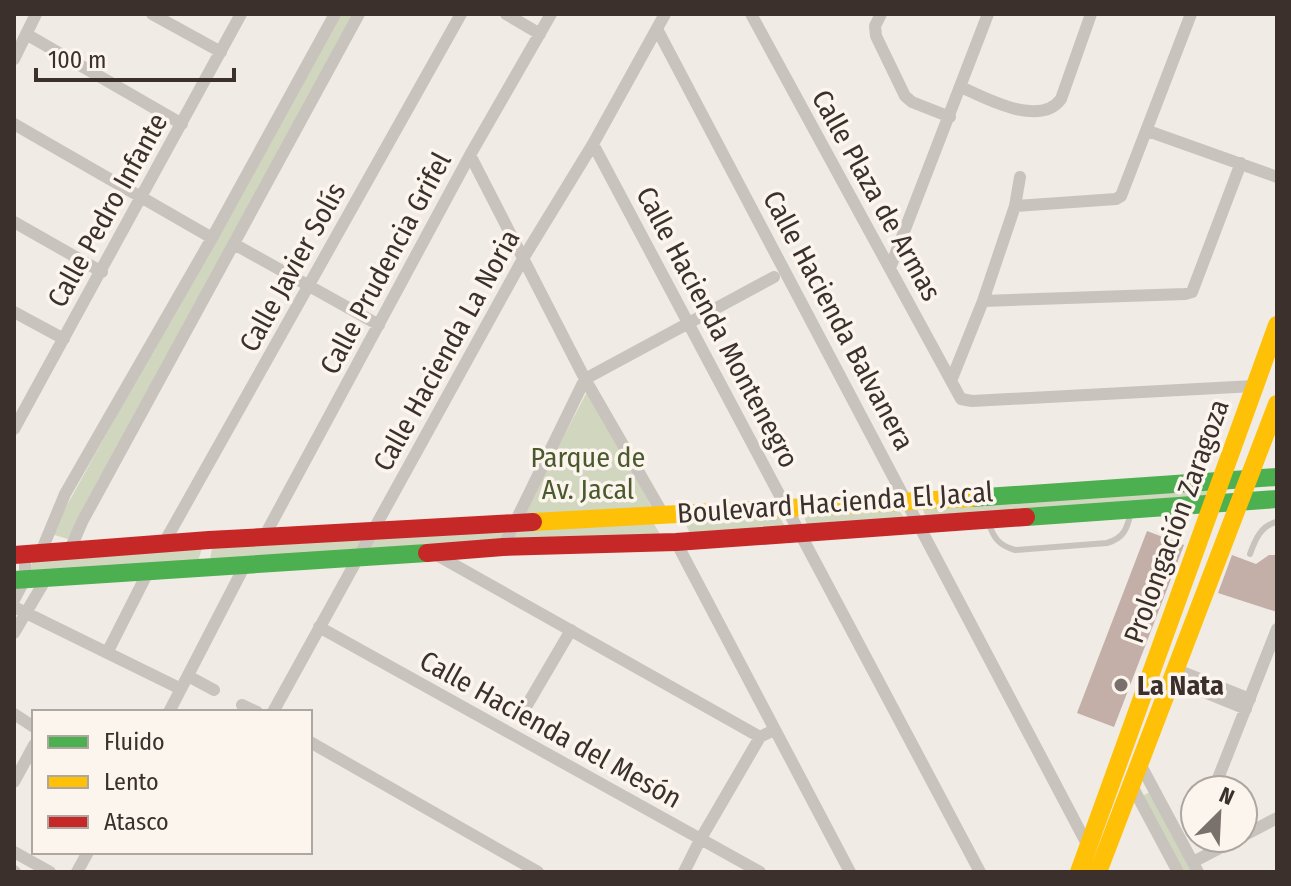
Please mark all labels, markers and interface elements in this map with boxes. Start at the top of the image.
scale bar [36,32,234,82]
text: 100 m [48,46,106,74]
street label: Calle Plaza de Armas [805,84,948,306]
street label: Calle Pedro Infante [41,108,174,313]
street label: Calle Prudencia Grifel [313,147,458,380]
street label: Calle Javier Solís [232,177,352,358]
street label: Calle Hacienda Montenegro [629,181,806,473]
street label: Calle Hacienda Balvanera [756,185,921,456]
street label: Calle Hacienda La Noria [366,224,527,477]
street label: Prolongación Zaragoza [1117,395,1236,647]
park label: Parque de Av. Jacal [531,441,645,506]
street label: Boulevard Hacienda El Jacal [676,475,994,530]
street label: Calle Hacienda del Mesón [414,644,687,815]
place label: La Nata [1137,669,1224,702]
marker: La Nata [1112,676,1130,694]
legend [32,710,312,854]
text: Fluido [104,728,165,756]
text: Lento [104,768,159,796]
north arrow [1179,774,1259,854]
text: N [1215,781,1238,811]
text: Atasco [104,808,169,836]

